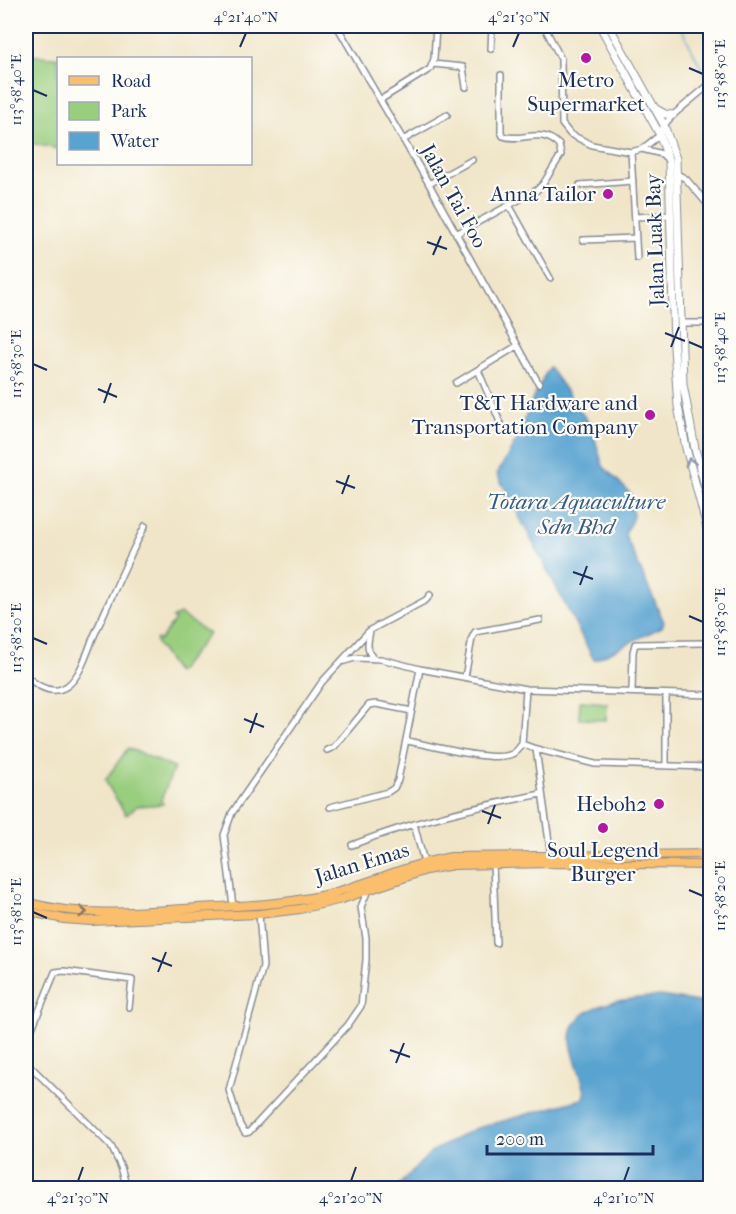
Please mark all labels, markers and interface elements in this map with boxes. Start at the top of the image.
text: 4°21'40"N [214,8,279,26]
text: 4°21'30"N [488,8,551,26]
text: 113°58'50"E [711,39,729,109]
marker: Metro Supermarket [579,51,593,65]
text: 113°58'40"E [7,54,25,126]
legend [57,57,252,165]
place label: Metro Supermarket [527,68,645,116]
text: Road [111,71,151,92]
text: Park [111,101,148,122]
text: Water [110,131,159,152]
street label: Jalan Tai Foo [415,138,492,252]
street label: Jalan Luak Bay [641,172,669,309]
place label: Anna Tailor [489,182,596,206]
marker: Anna Tailor [601,187,615,201]
text: 113°58'40"E [711,312,729,384]
text: 113°58'30"E [7,330,25,398]
place label: T&T Hardware and Transportation Company [412,391,639,439]
marker: T&T Hardware and Transportation Company [643,408,657,422]
one-way arrow [684,457,697,467]
water label: Totara Aquaculture Sdn Bhd [487,489,667,540]
text: 113°58'30"E [711,588,729,656]
text: 113°58'20"E [7,603,25,673]
place label: Heboh2 [576,792,647,816]
marker: Heboh2 [652,797,666,811]
marker: Soul Legend Burger [596,821,610,835]
street label: Jalan Emas [310,837,412,889]
place label: Soul Legend Burger [547,838,659,886]
text: 113°58'20"E [711,861,729,931]
text: 113°58'10"E [7,878,25,946]
one-way arrow [79,905,88,918]
scale bar [487,1118,654,1156]
text: 200 m [496,1129,544,1150]
text: 4°21'30"N [47,1189,110,1207]
text: 4°21'20"N [319,1189,384,1207]
text: 4°21'10"N [593,1189,655,1207]

